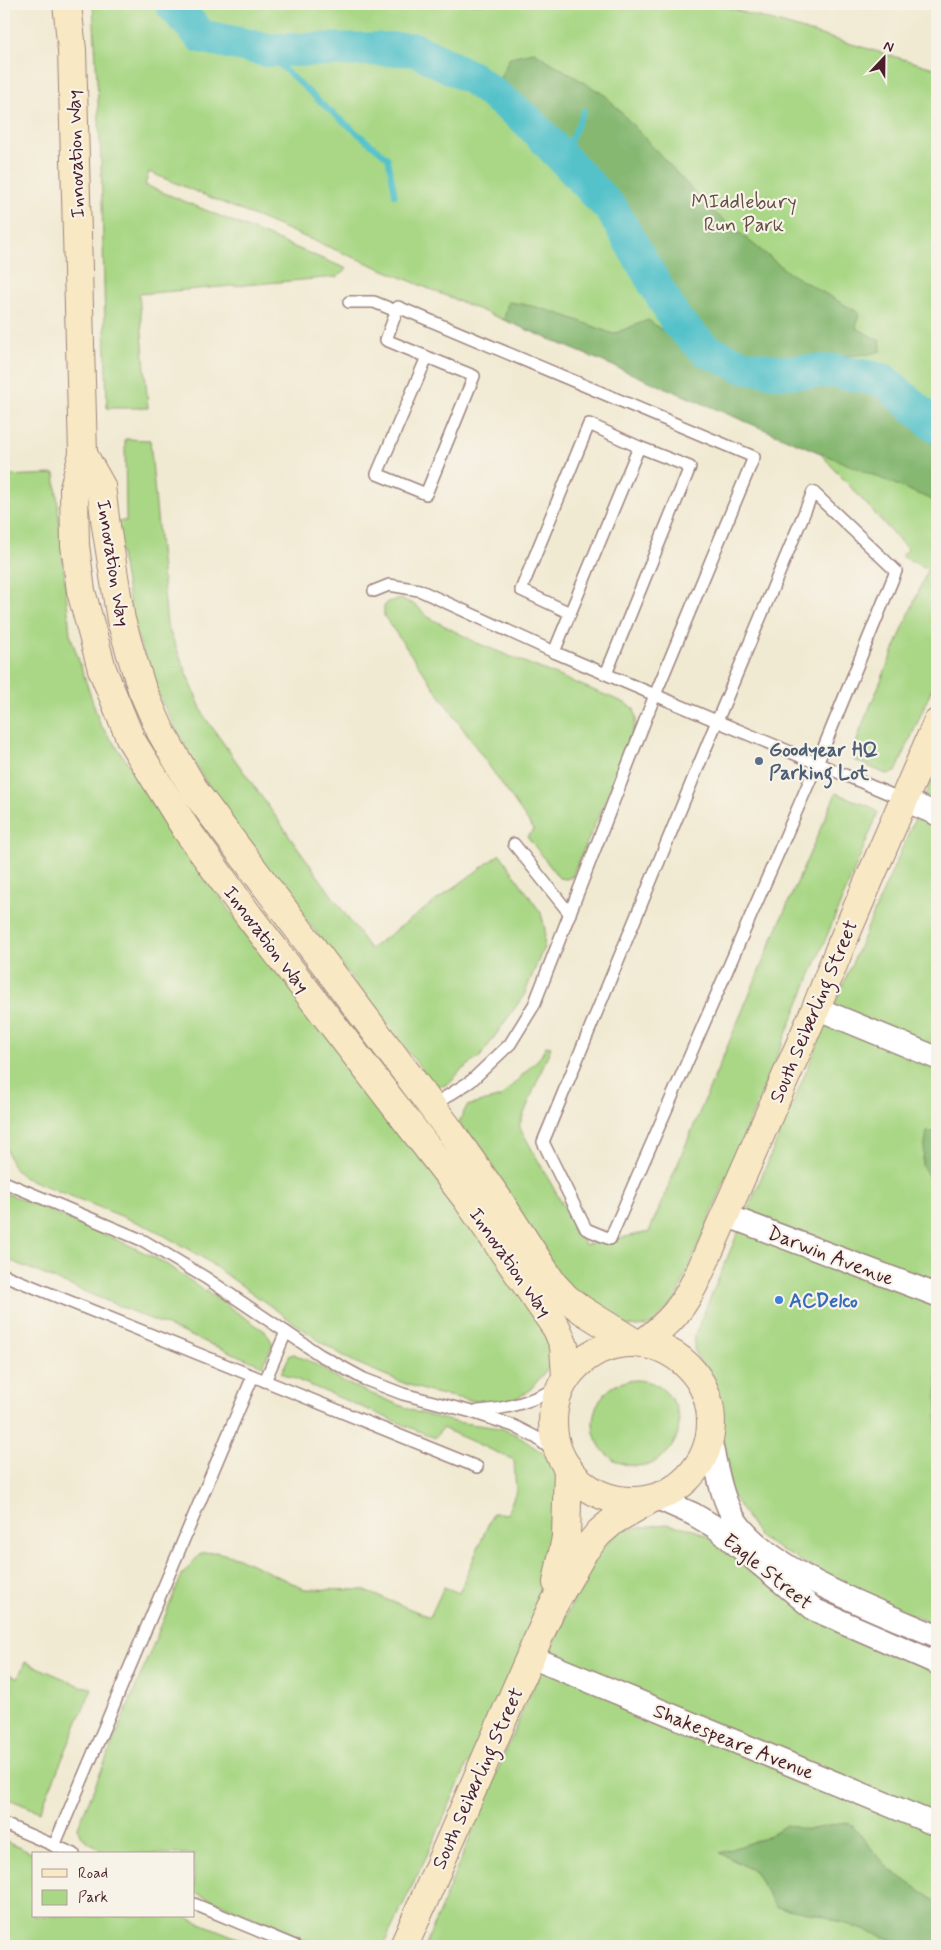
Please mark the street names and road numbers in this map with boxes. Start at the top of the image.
street label: Innovation Way [61,89,92,219]
street label: Innovation Way [89,498,136,629]
street label: Innovation Way [216,881,315,999]
street label: South Seiberling Street [764,916,867,1108]
street label: Innovation Way [462,1203,558,1323]
street label: Darwin Avenue [763,1220,898,1293]
street label: Eagle Street [717,1528,818,1617]
street label: South Seiberling Street [426,1683,532,1875]
street label: Shakespeare Avenue [649,1698,818,1787]

